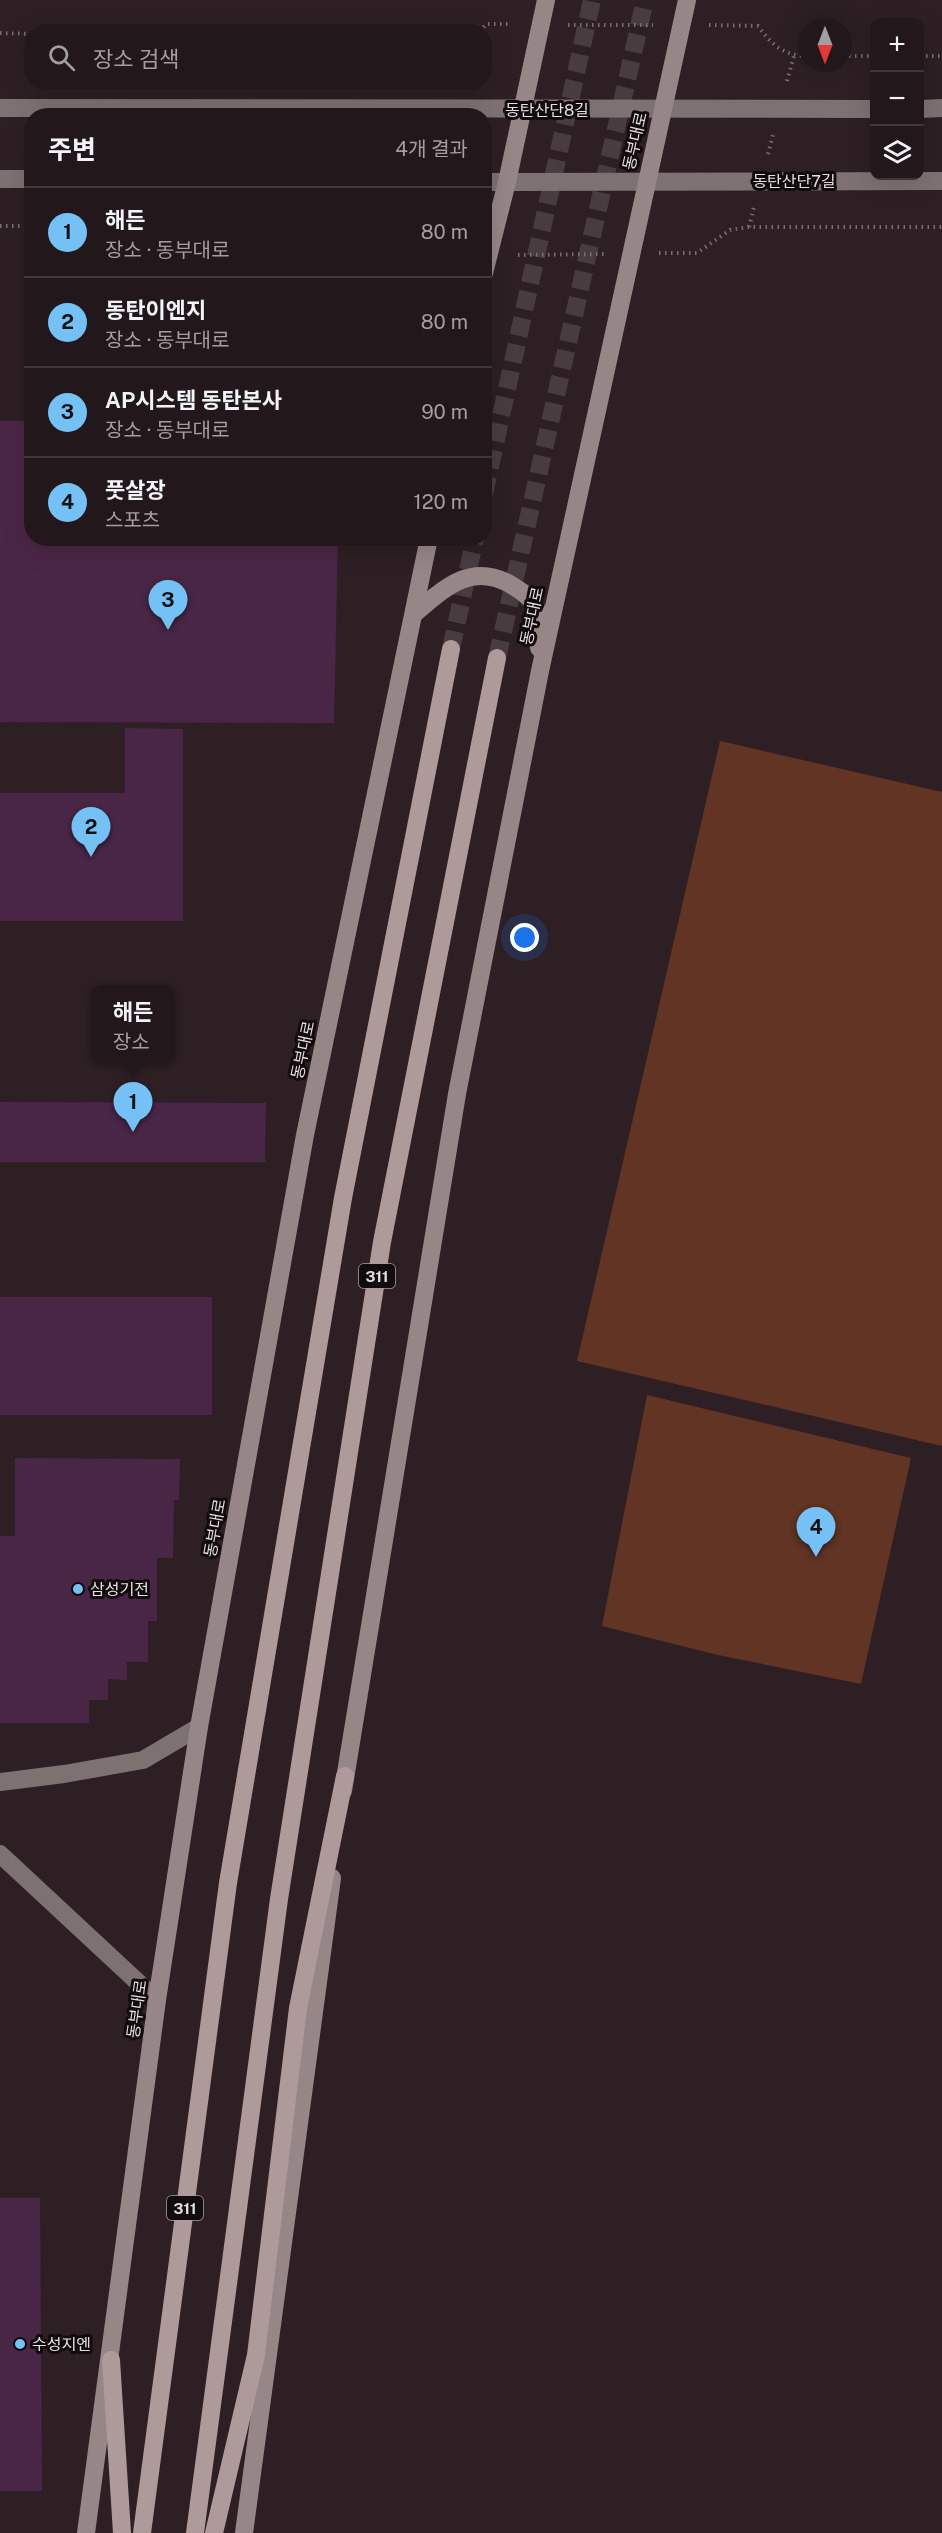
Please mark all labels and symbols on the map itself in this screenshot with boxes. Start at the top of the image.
north arrow [798,18,852,72]
street label: 동탄산단8길 [505,101,589,120]
street label: 동부대로 [619,110,651,172]
street label: 동탄산단7길 [752,172,836,191]
pin: 3 [148,580,188,630]
street label: 동부대로 [517,585,547,647]
pin: 2 [72,808,110,857]
your location [510,923,539,952]
street label: 동부대로 [288,1019,318,1081]
pin: 1 [114,1082,152,1132]
road number: 311 [359,1264,395,1288]
street label: 동부대로 [201,1497,230,1559]
pin: 4 [796,1508,836,1557]
place label: 삼성기전 [90,1580,149,1599]
marker: 삼성기전 [71,1582,85,1596]
street label: 동부대로 [123,1978,151,2039]
road number: 311 [167,2196,203,2220]
place label: 수성지엔 [32,2335,91,2354]
marker: 수성지엔 [13,2337,27,2351]

